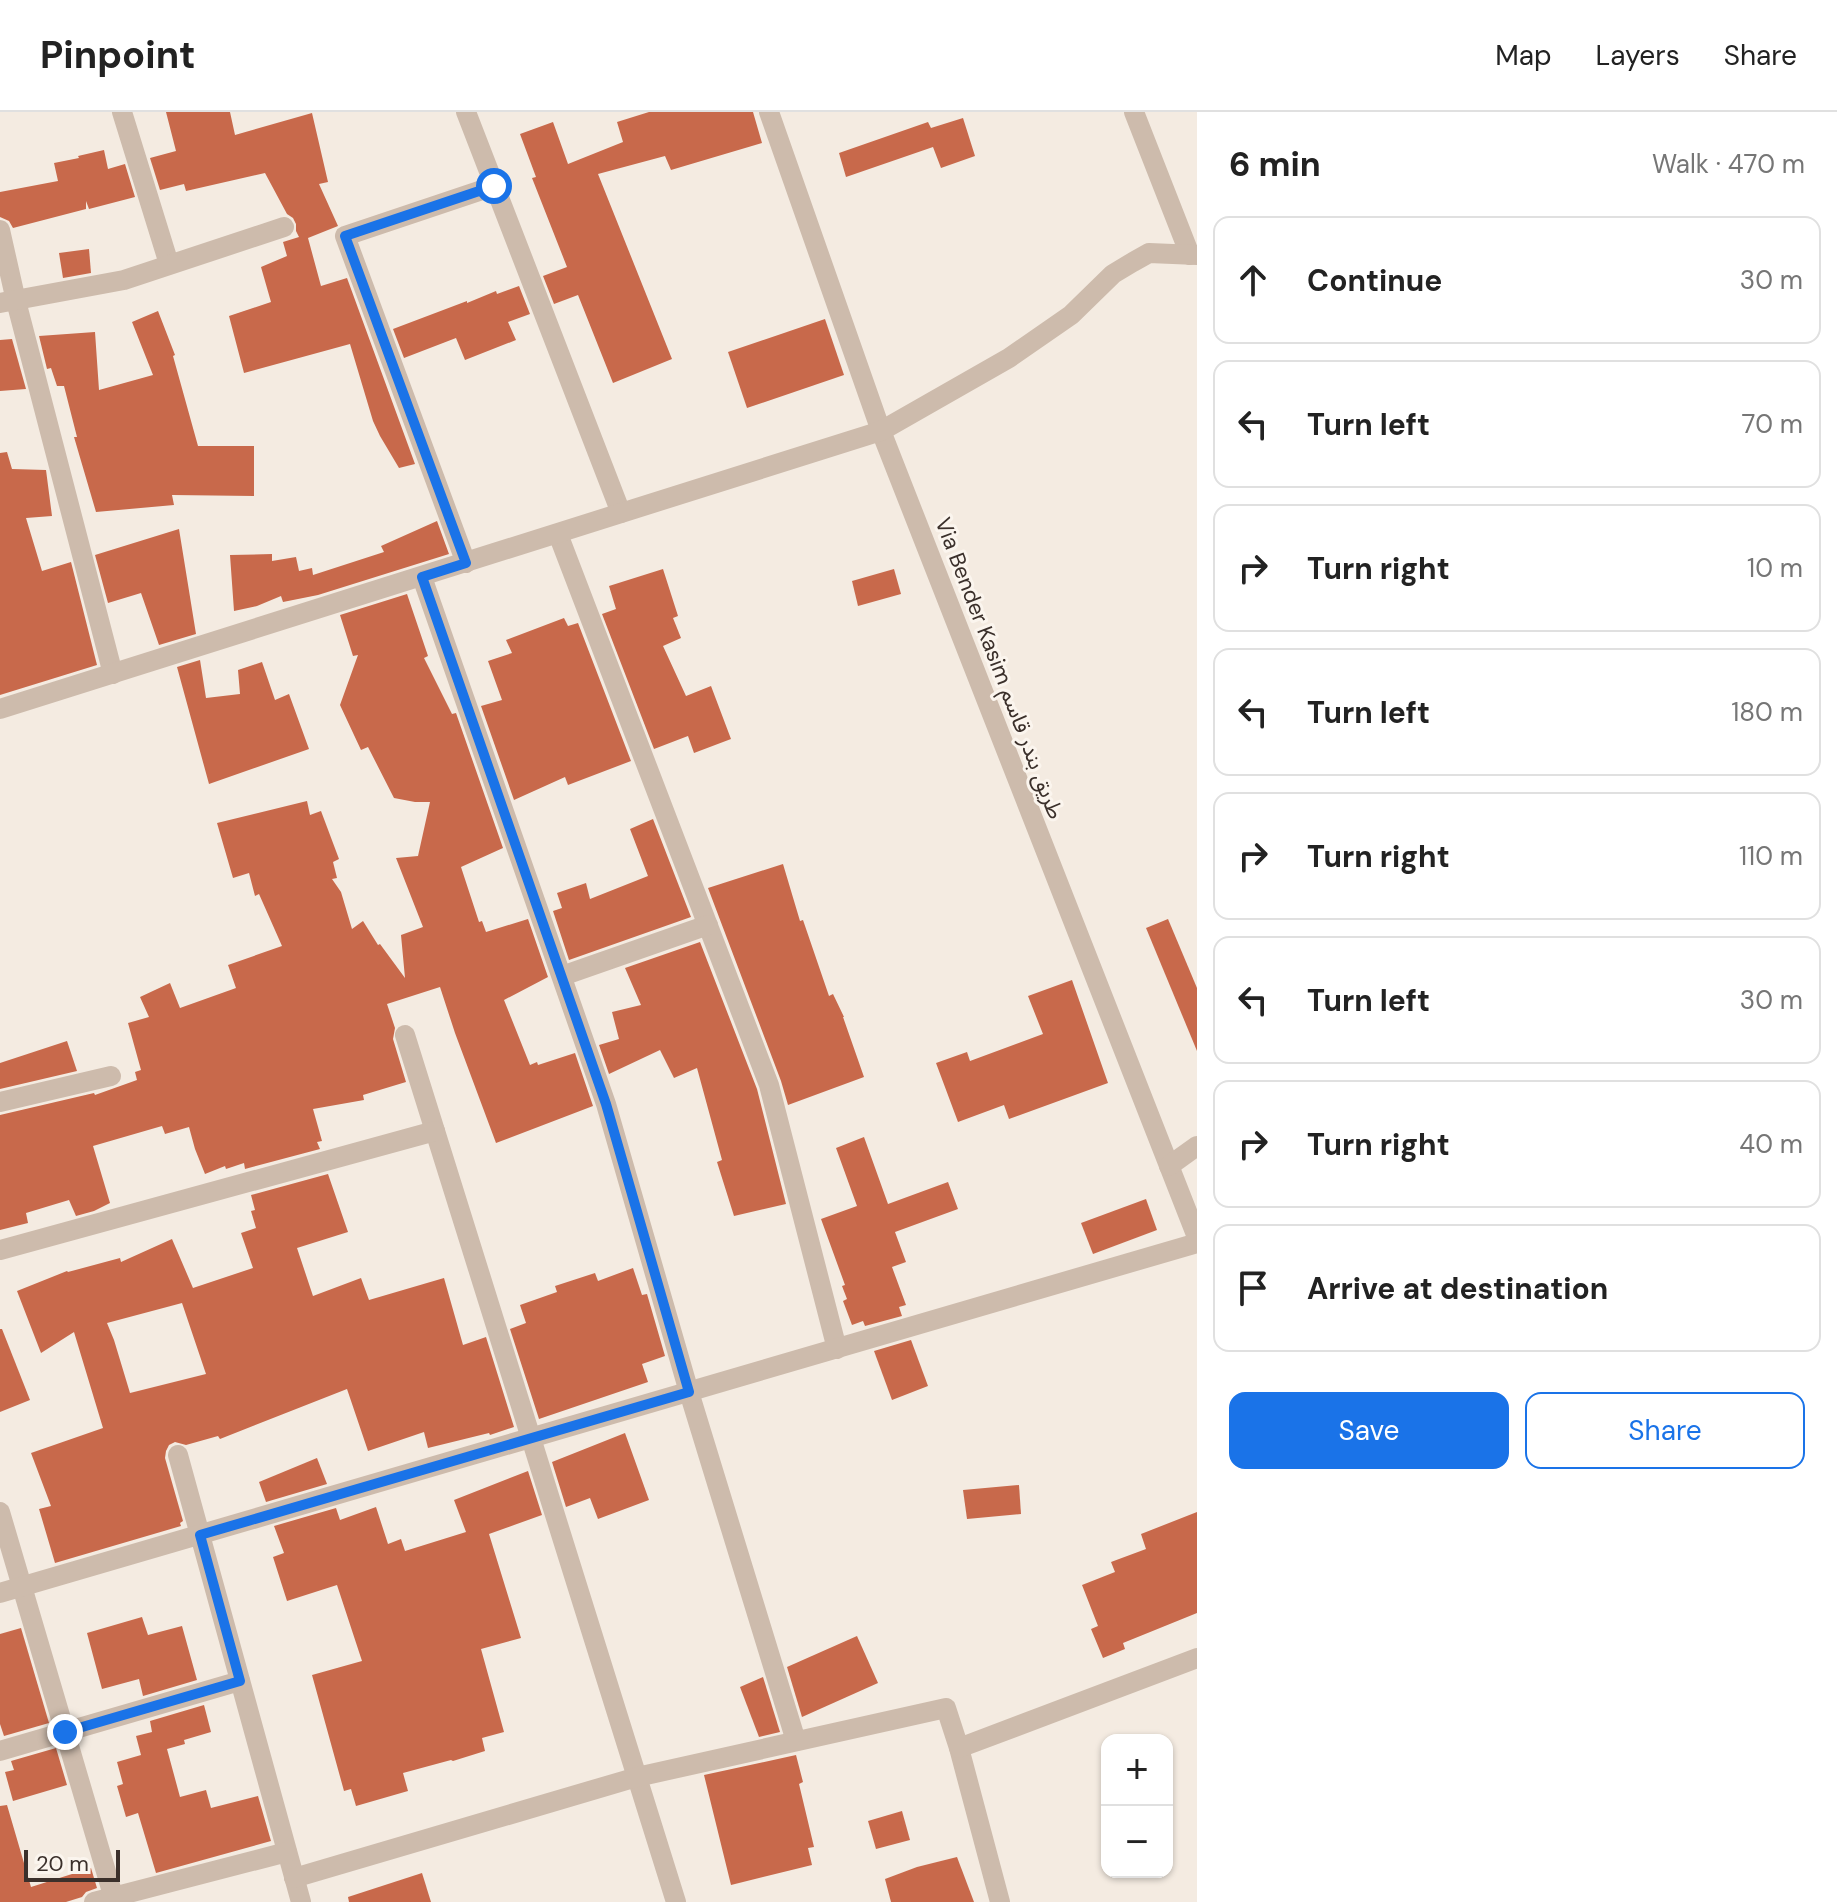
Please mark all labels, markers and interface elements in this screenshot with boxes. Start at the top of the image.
text: Pinpoint [40,30,196,80]
text: Map [1495,37,1552,74]
text: Layers [1596,37,1680,74]
text: Share [1724,37,1797,74]
text: 6 min [1229,142,1321,187]
text: Walk · 470 m [1652,147,1805,181]
route start [476,168,512,204]
icon: ahead [1231,258,1275,302]
text: Continue [1307,261,1442,300]
text: 30 m [1740,263,1803,297]
icon: left [1231,402,1275,446]
text: Turn left [1307,405,1430,444]
text: 70 m [1742,407,1803,441]
street label: Via Bender Kasim طريق بندر قاسم [927,513,1071,824]
icon: right [1231,546,1275,590]
text: Turn right [1307,549,1450,588]
text: 10 m [1747,551,1803,585]
icon: left [1231,690,1275,734]
text: Turn left [1307,693,1430,732]
text: 180 m [1731,695,1803,729]
icon: right [1231,834,1275,878]
text: Turn right [1307,837,1450,876]
text: 110 m [1739,839,1803,873]
icon: left [1231,978,1275,1022]
text: Turn left [1307,981,1430,1020]
text: 30 m [1740,983,1803,1017]
icon: right [1231,1122,1275,1166]
text: Turn right [1307,1125,1450,1164]
text: 40 m [1739,1127,1803,1161]
icon: arrive [1231,1266,1275,1310]
text: Arrive at destination [1307,1269,1608,1308]
button: Save [1229,1392,1509,1469]
button: Share [1525,1392,1805,1469]
route end [47,1714,83,1750]
map controls [1101,1734,1173,1878]
button: + [1101,1734,1173,1806]
button: − [1101,1806,1173,1878]
scale bar [24,1846,120,1882]
text: 20 m [36,1849,89,1878]

